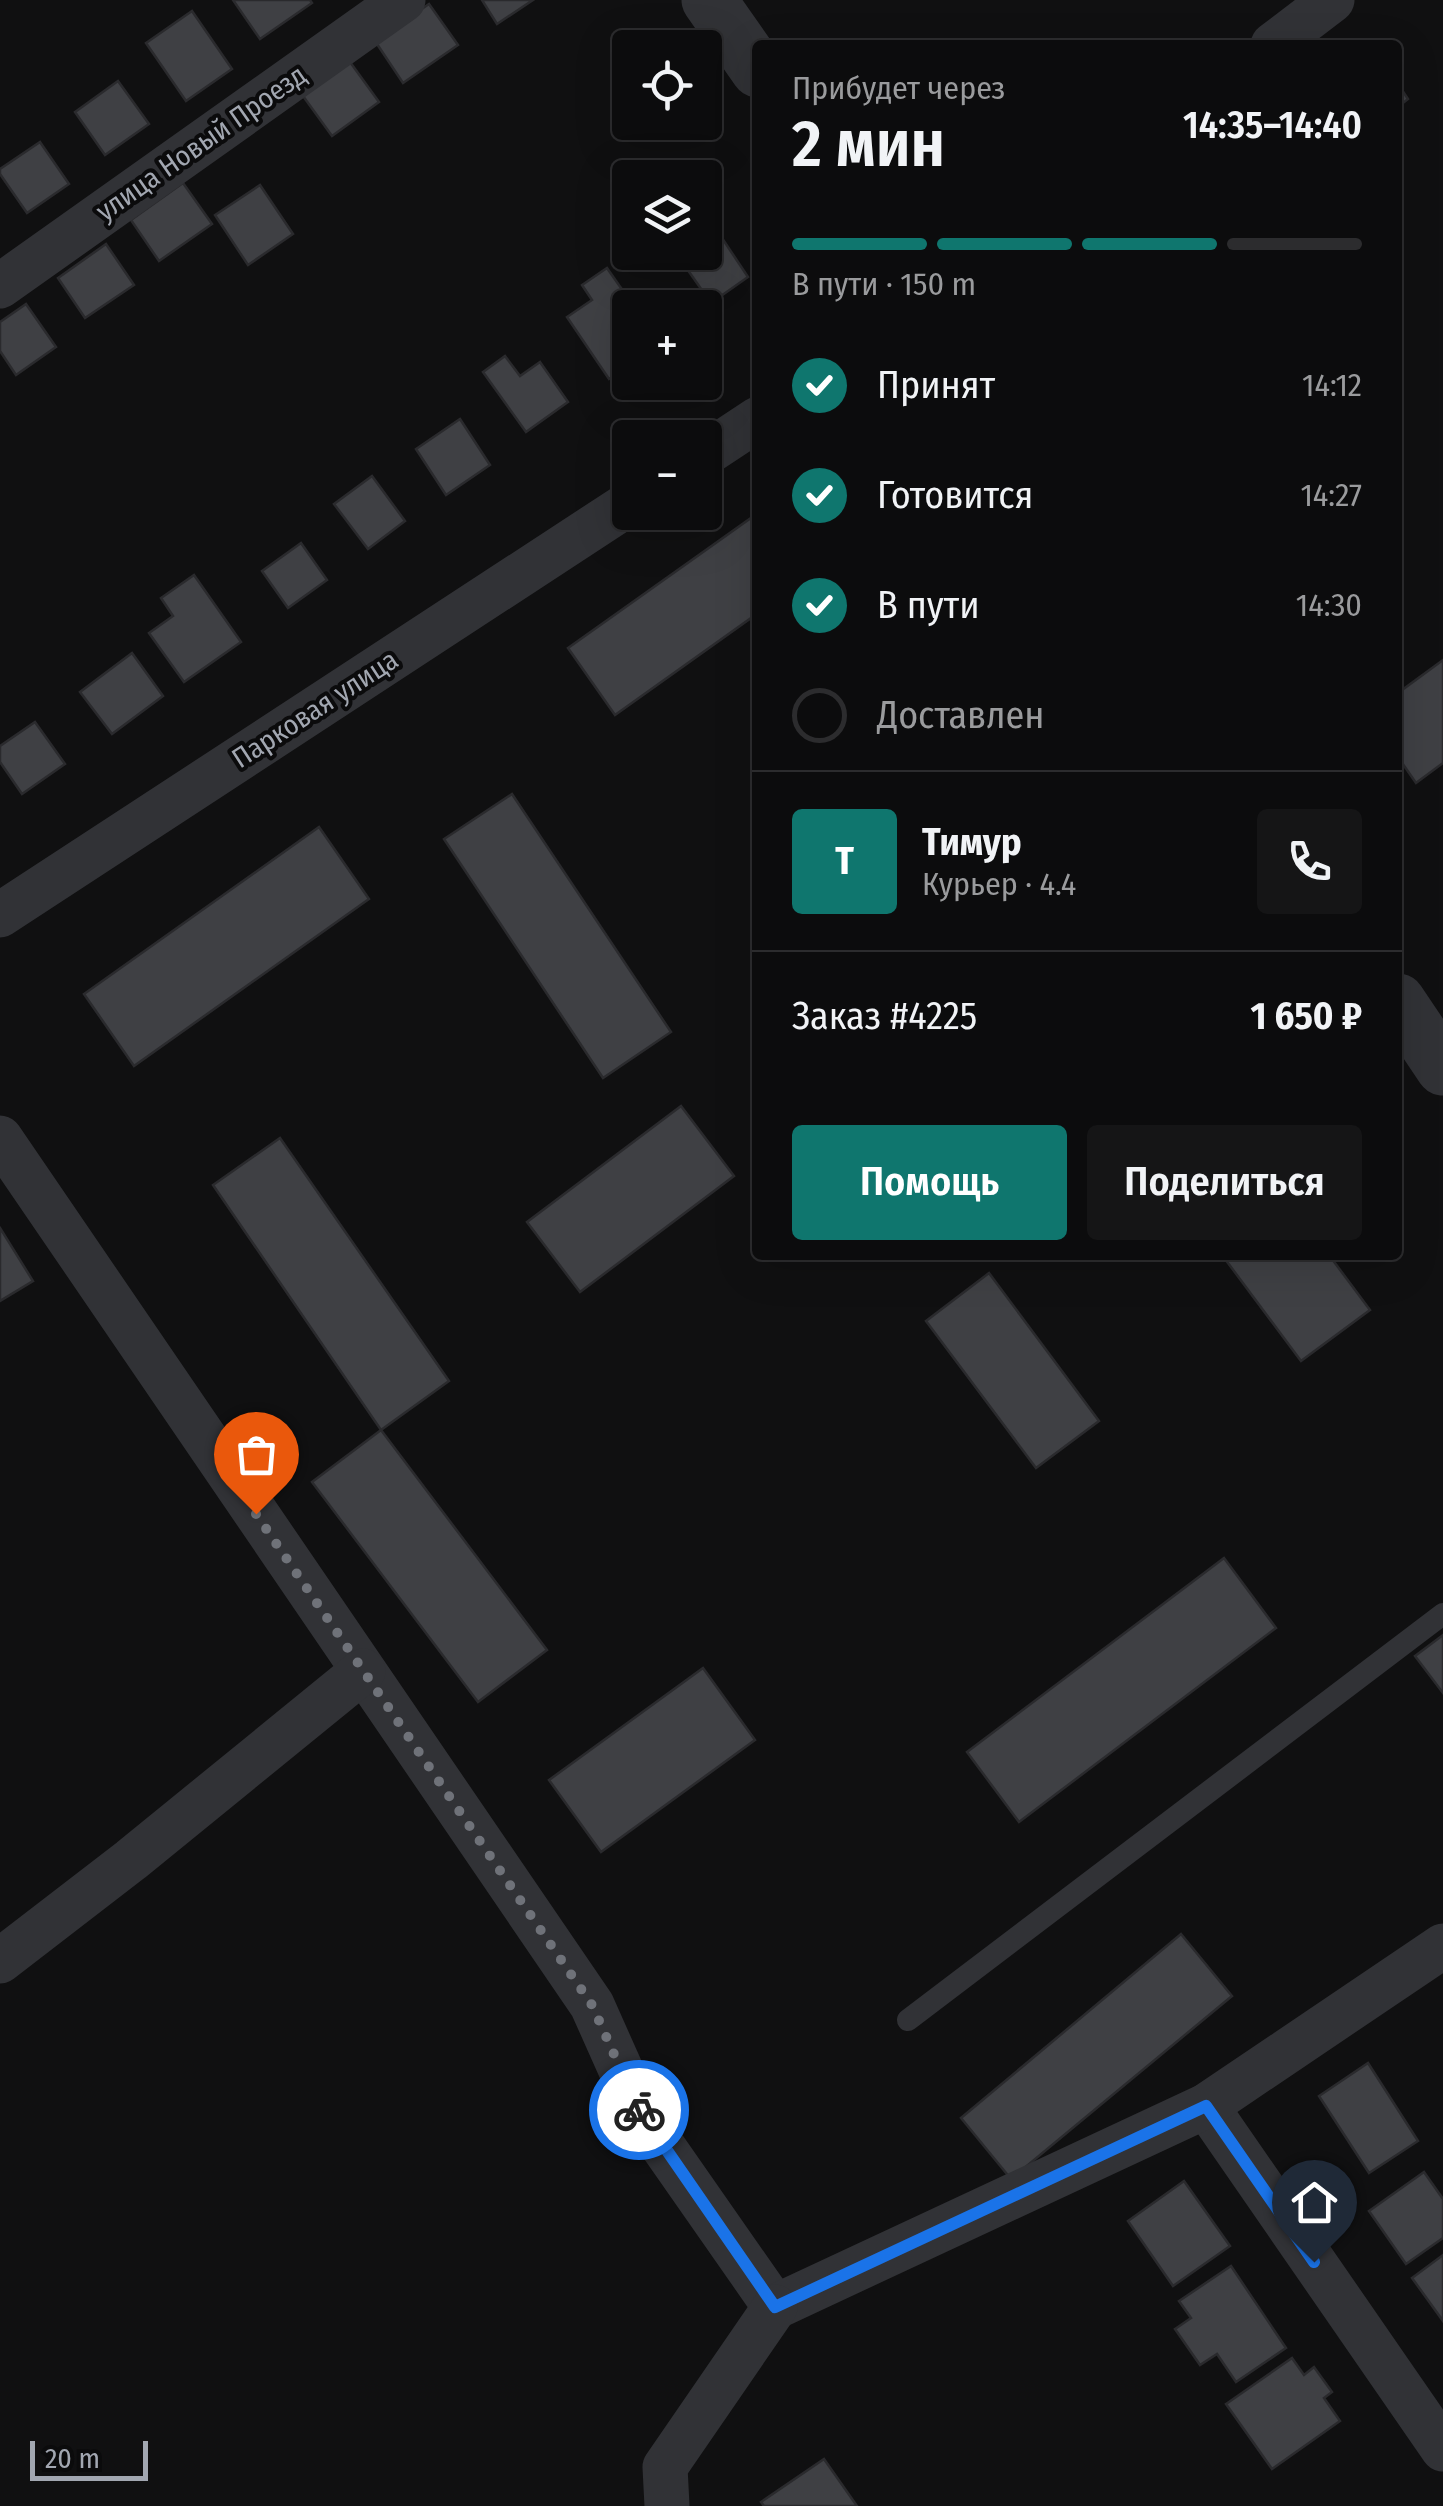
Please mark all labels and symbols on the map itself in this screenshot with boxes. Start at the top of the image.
street label: улица Новый Проезд [90,58,312,228]
street label: Парковая улица [226,643,404,775]
pin [214,1412,299,1515]
courier [589,2060,689,2160]
pin [1272,2160,1357,2263]
scale bar [30,2436,148,2480]

